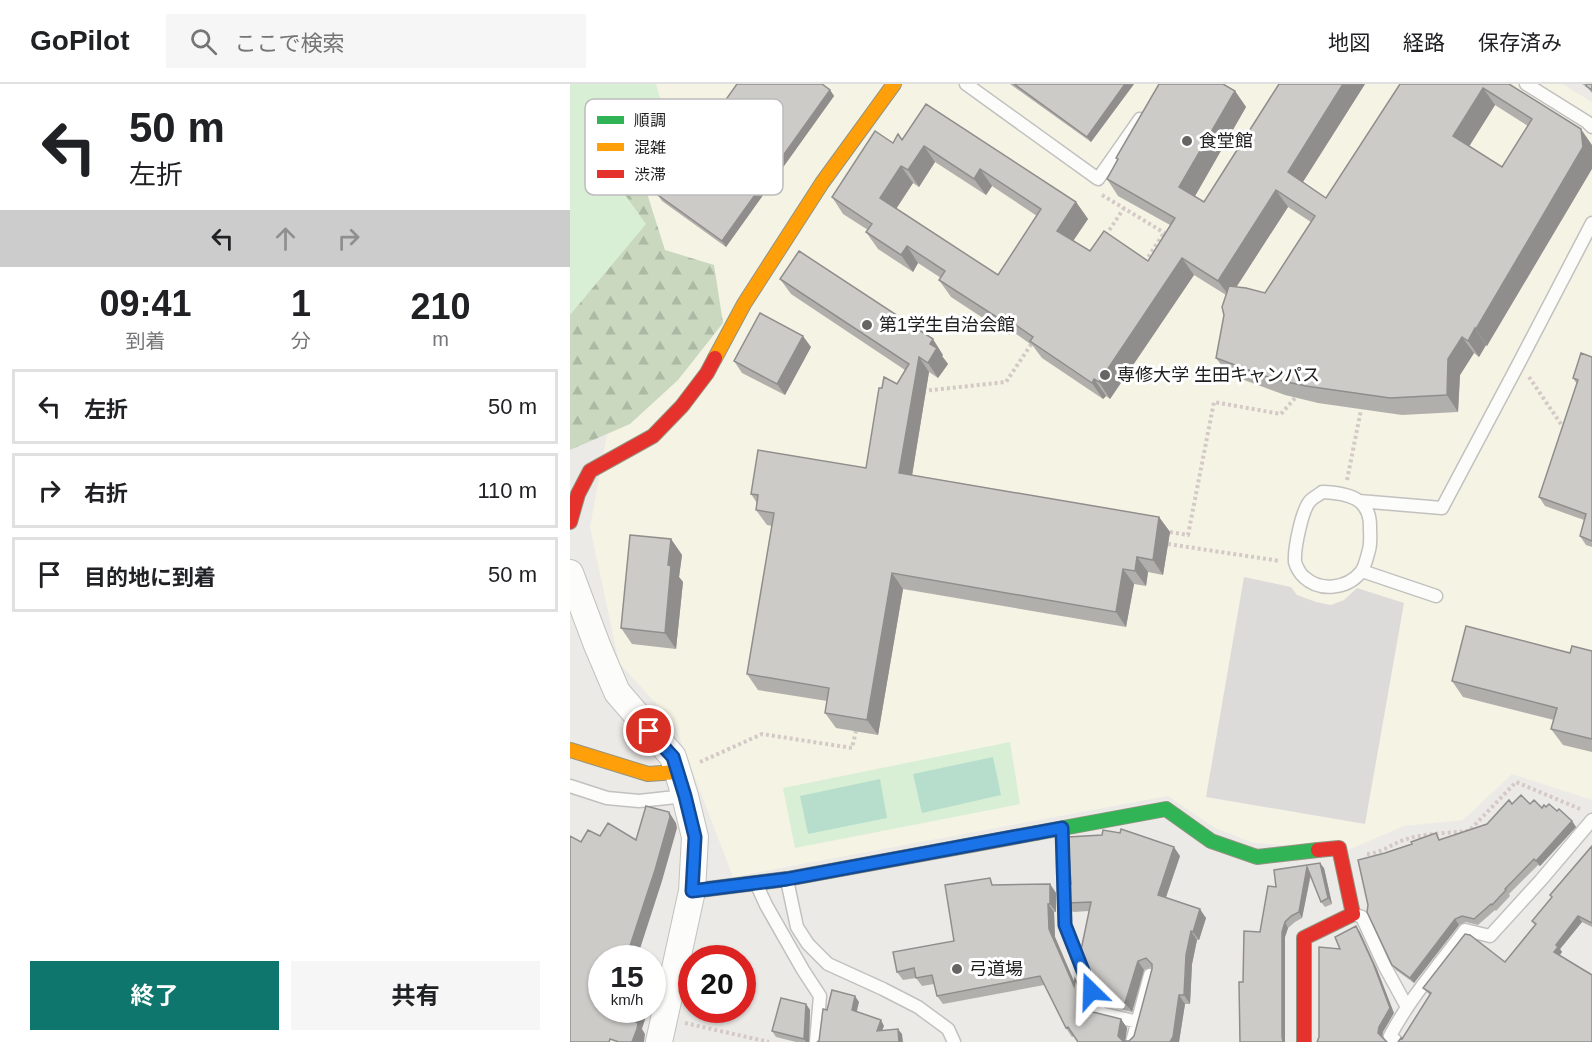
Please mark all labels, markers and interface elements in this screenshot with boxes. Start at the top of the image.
search box [166,14,586,68]
text: GoPilot [30,25,130,56]
icon: search [187,25,220,58]
text: ここで検索 [235,31,345,56]
text: 地図 [1328,31,1370,54]
text: 経路 [1403,31,1445,54]
text: 保存済み [1478,31,1562,54]
legend [585,99,783,195]
text: 50 m [129,104,225,151]
icon: left [30,108,108,186]
text: 順調 [634,112,666,129]
place label: 食堂館 [1199,131,1253,151]
marker: 食堂館 [1180,134,1194,148]
text: 混雑 [634,139,666,156]
text: 左折 [129,160,183,190]
text: 渋滞 [634,166,666,183]
icon: left [206,222,239,255]
icon: ahead [269,222,302,255]
icon: right [332,222,365,255]
text: 09:41 [99,283,192,324]
text: 1 [291,283,311,324]
text: 210 [410,286,471,327]
place label: 第1学生自治会館 [879,315,1015,335]
marker: 第1学生自治会館 [860,318,874,332]
text: m [432,328,449,350]
text: 到着 [125,330,165,352]
text: 分 [291,330,311,352]
place label: 専修大学 生田キャンパス [1117,365,1320,385]
marker: 専修大学 生田キャンパス [1098,368,1112,382]
icon: left [33,390,66,423]
text: 50 m [488,394,537,419]
text: 左折 [84,397,128,422]
icon: right [33,474,66,507]
text: 110 m [477,478,537,503]
text: 右折 [84,481,128,506]
icon: arrive [33,558,66,591]
text: 50 m [488,562,537,587]
text: 目的地に到着 [84,565,216,590]
pin [623,705,674,756]
icon: arrive [632,714,665,747]
speed limit sign: 20 [678,945,756,1023]
place label: 弓道場 [969,959,1023,979]
position arrow [1059,959,1123,1023]
text: 15 [610,960,644,993]
button: 終了 [30,961,279,1030]
button: 共有 [291,961,540,1030]
marker: 弓道場 [950,962,964,976]
text: km/h [611,991,643,1008]

